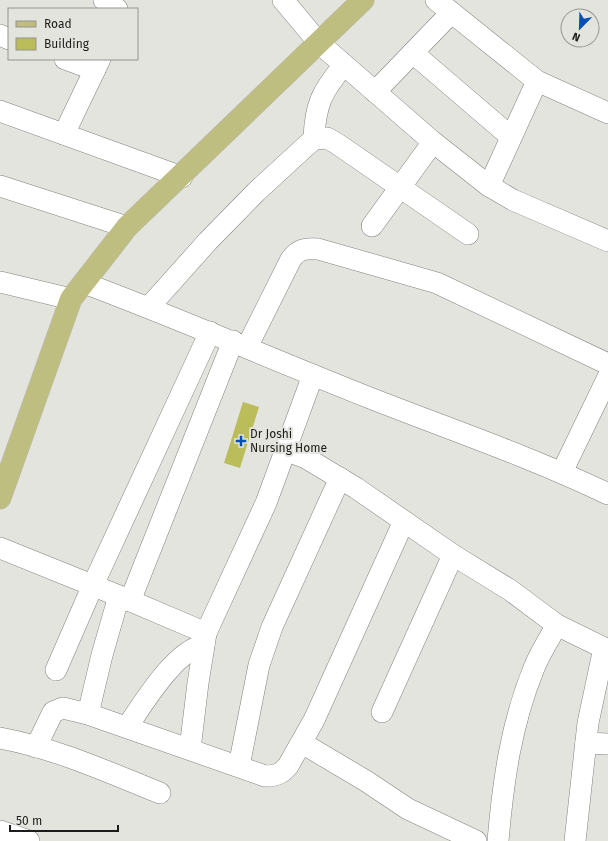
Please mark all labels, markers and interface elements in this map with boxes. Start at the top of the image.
legend [8,8,138,60]
north arrow [560,8,600,48]
text: Road [44,17,72,31]
text: N [570,29,582,44]
text: Building [44,37,90,51]
place label: Dr Joshi Nursing Home [250,427,327,455]
marker: Dr Joshi Nursing Home [235,435,247,447]
scale bar [10,807,118,833]
text: 50 m [16,814,42,828]

